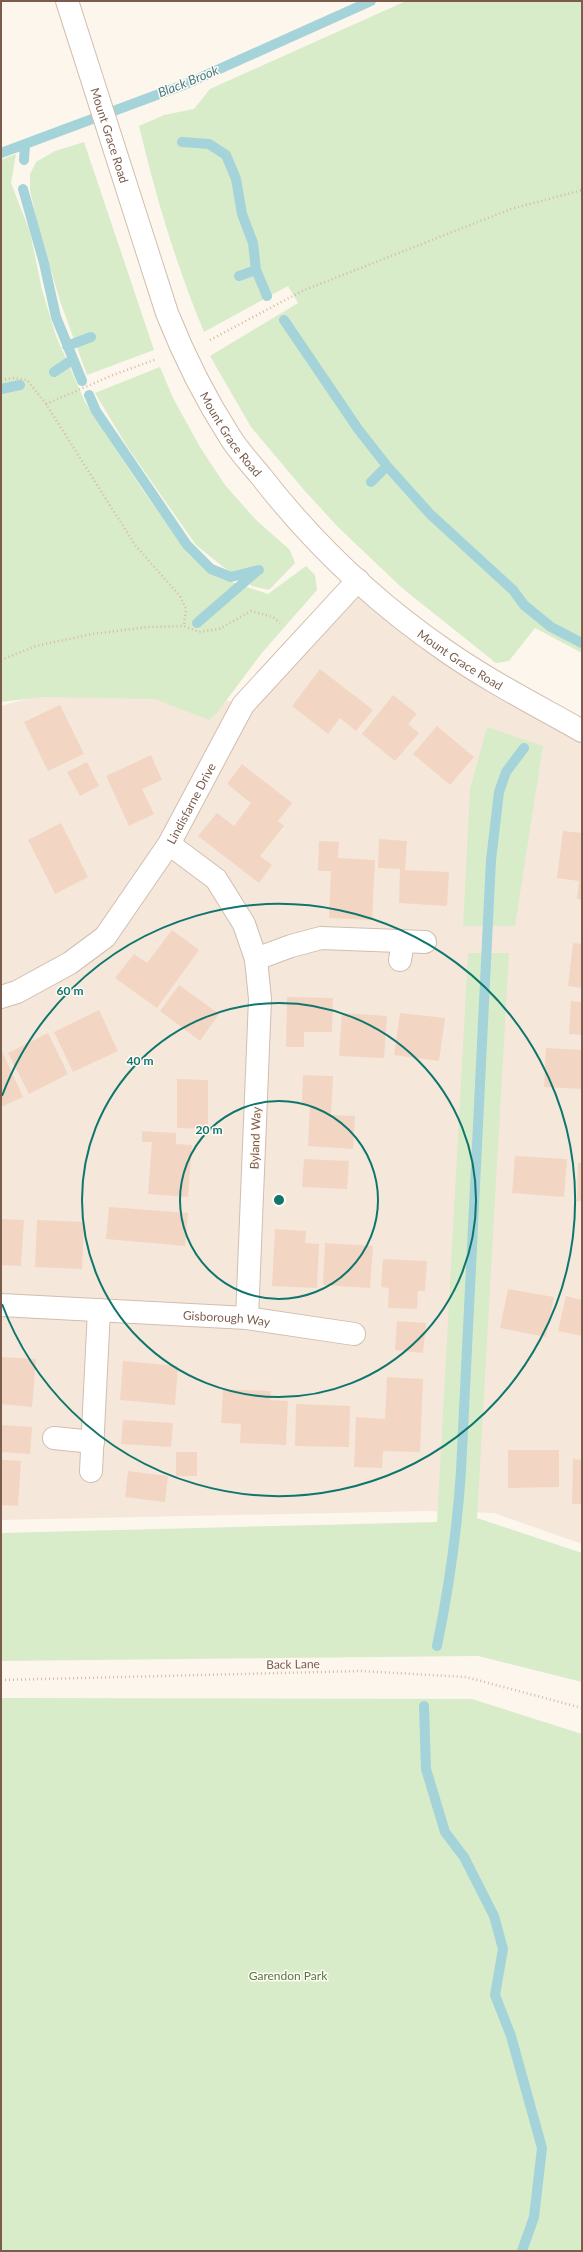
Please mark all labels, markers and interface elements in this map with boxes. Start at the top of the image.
water label: Black Brook [155,61,221,100]
street label: Mount Grace Road [88,86,132,185]
street label: Mount Grace Road [197,389,265,479]
street label: Mount Grace Road [415,626,506,693]
street label: Lindisfarne Drive [163,760,219,846]
text: 60 m [57,983,83,998]
text: 40 m [127,1053,153,1068]
street label: Byland Way [246,1106,264,1170]
text: 20 m [196,1122,222,1137]
centre of rings [272,1193,286,1207]
street label: Gisborough Way [183,1307,272,1329]
street label: Back Lane [266,1656,320,1672]
park label: Garendon Park [249,1968,328,1983]

